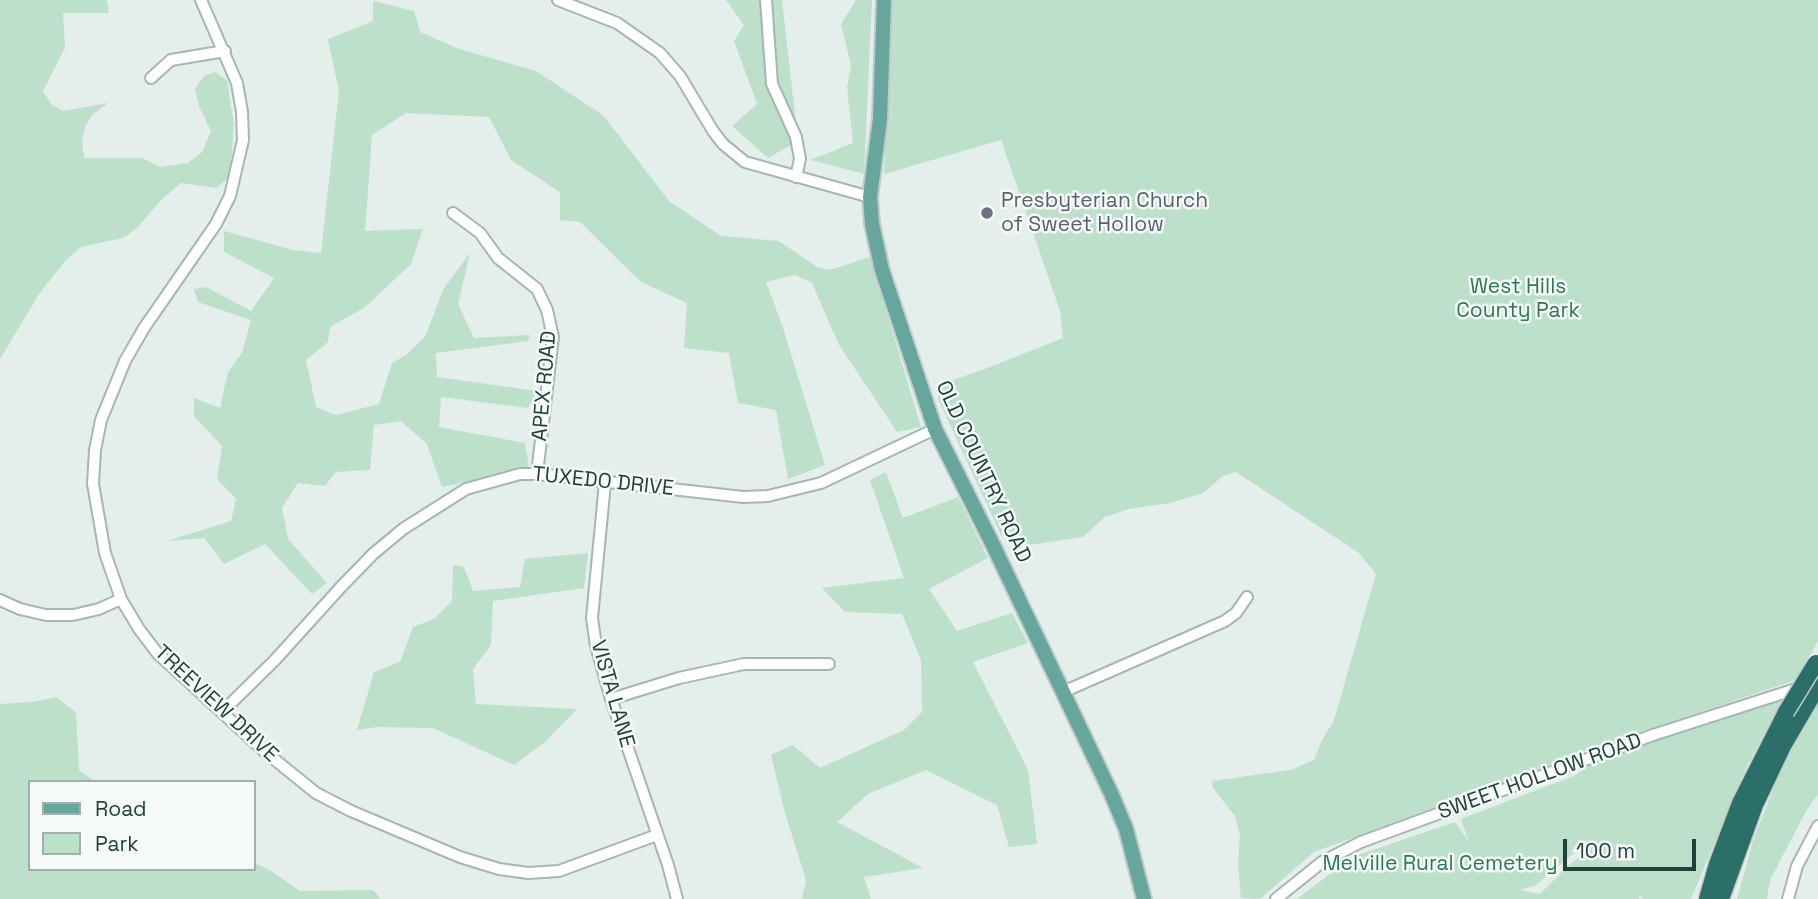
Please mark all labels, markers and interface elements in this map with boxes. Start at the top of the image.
place label: Presbyterian Church of Sweet Hollow [1001,188,1208,238]
marker: Presbyterian Church of Sweet Hollow [979,205,995,221]
park label: West Hills County Park [1456,274,1580,324]
street label: APEX ROAD [528,330,562,442]
street label: OLD COUNTRY ROAD [930,377,1036,567]
street label: TUXEDO DRIVE [531,462,675,502]
street label: VISTA LANE [585,638,639,750]
street label: TREEVIEW DRIVE [149,640,283,768]
street label: SWEET HOLLOW ROAD [1435,728,1645,826]
legend [28,780,256,871]
text: Road [95,795,147,822]
scale bar [1566,825,1699,869]
text: Park [95,830,139,857]
text: 100 m [1576,837,1635,864]
park label: Melville Rural Cemetery [1322,851,1558,877]

